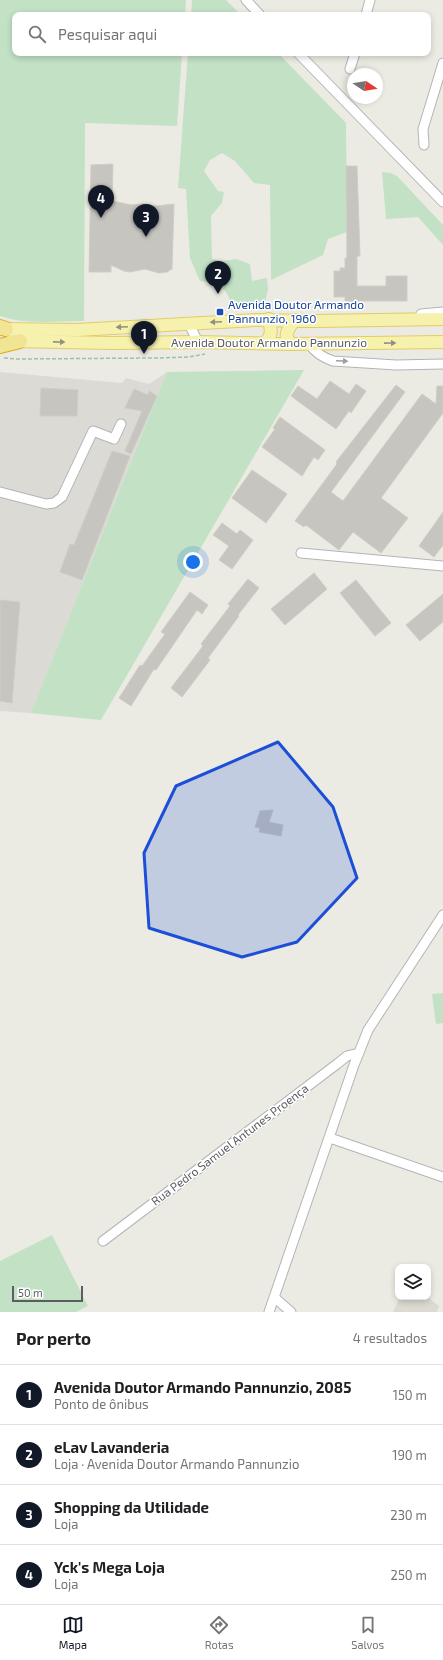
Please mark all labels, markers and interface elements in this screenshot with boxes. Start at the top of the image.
search box [12,12,431,56]
icon: search [26,23,48,45]
text: Pesquisar aqui [58,25,157,43]
north arrow [347,68,383,104]
pin: 4 [88,185,114,218]
pin: 3 [133,204,159,237]
pin: 2 [205,261,231,294]
place label: Avenida Doutor Armando Pannunzio, 1960 [228,297,364,325]
marker: Avenida Doutor Armando Pannunzio, 1960 [215,307,225,317]
one-way arrow [210,319,222,326]
pin: 1 [131,321,157,354]
one-way arrow [116,324,128,331]
street label: Avenida Doutor Armando Pannunzio [171,335,367,349]
one-way arrow [53,339,66,345]
one-way arrow [384,340,397,346]
one-way arrow [336,358,348,365]
your location [183,552,203,572]
street label: Rua Pedro Samuel Antunes Proença [148,1080,311,1209]
map controls [395,1264,431,1300]
button: layers [395,1264,431,1300]
scale bar [12,1284,83,1303]
text: 50 m [18,1286,43,1299]
text: Por perto [16,1328,91,1348]
text: 4 resultados [353,1330,427,1346]
text: Avenida Doutor Armando Pannunzio, 2085 [54,1378,351,1396]
text: 1 [26,1387,32,1403]
text: 150 m [393,1387,427,1403]
text: Ponto de ônibus [54,1396,149,1412]
text: eLav Lavanderia [54,1438,169,1456]
text: 2 [25,1447,33,1463]
text: 190 m [392,1447,427,1463]
text: Loja · Avenida Doutor Armando Pannunzio [54,1456,299,1472]
text: Shopping da Utilidade [54,1498,209,1516]
text: 3 [25,1507,33,1523]
text: 230 m [390,1507,427,1523]
text: Loja [54,1516,78,1532]
text: Yck's Mega Loja [54,1558,165,1576]
text: 4 [25,1567,33,1583]
text: 250 m [391,1567,427,1583]
text: Loja [54,1576,78,1592]
tab: Mapa [59,1614,87,1651]
tab: Rotas [205,1614,234,1651]
tab: Salvos [351,1614,384,1651]

